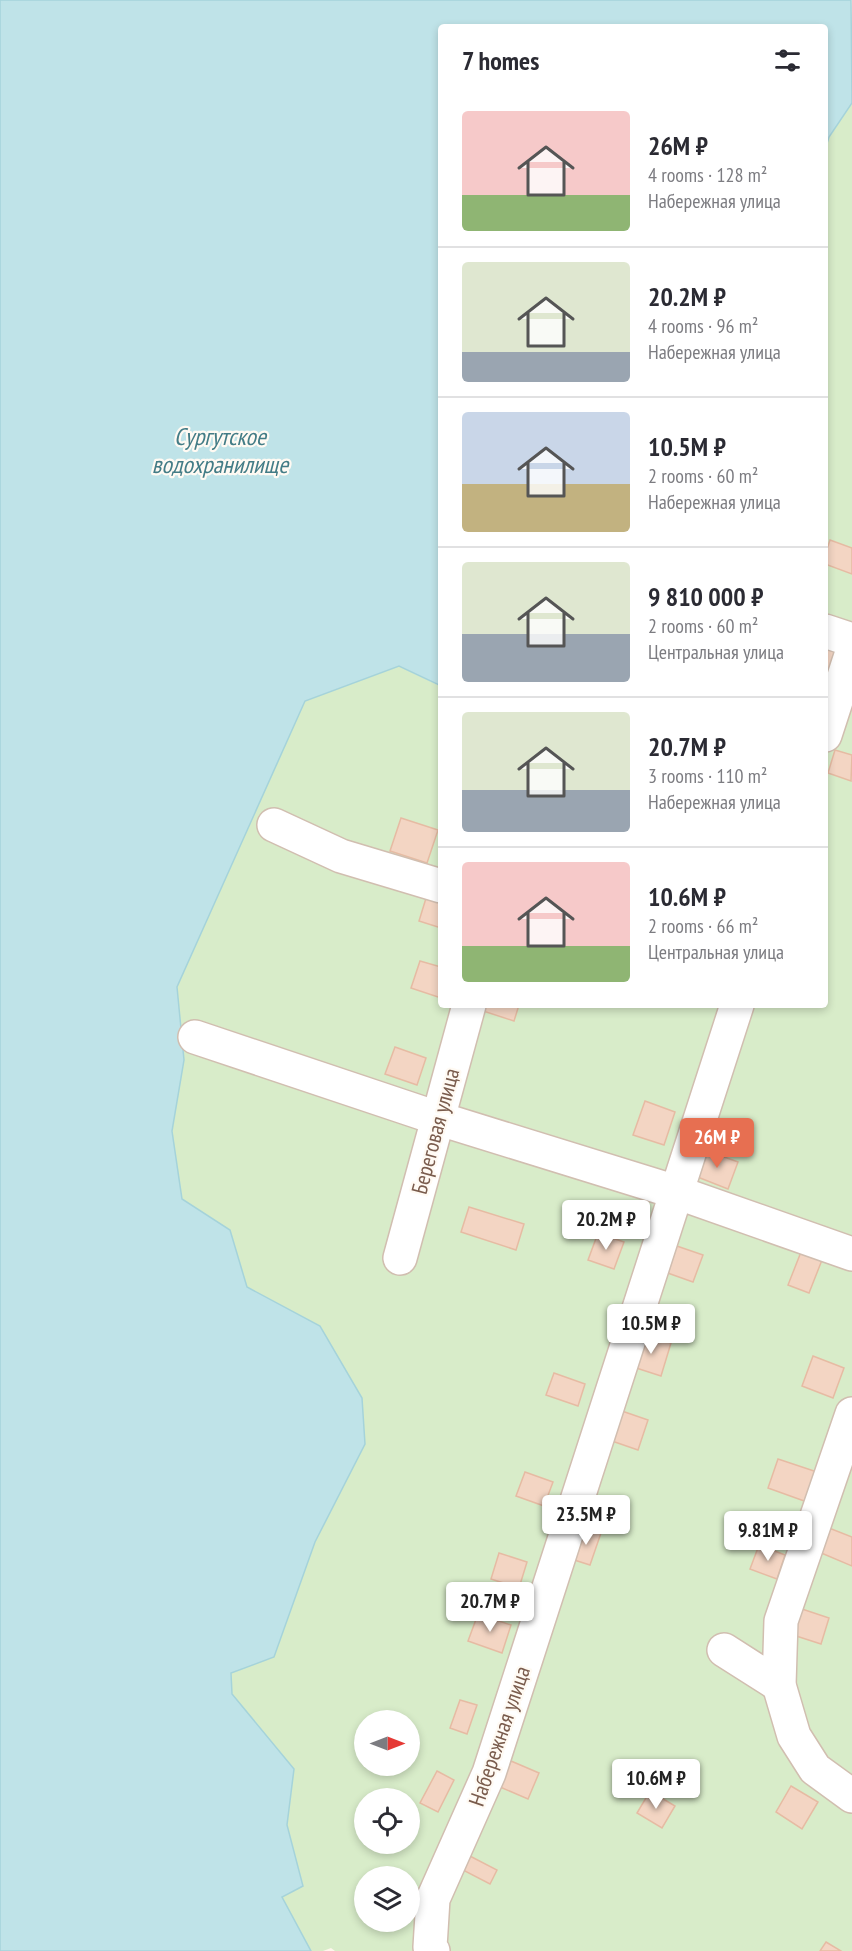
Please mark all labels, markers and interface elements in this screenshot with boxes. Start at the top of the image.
text: 7 homes [462,44,539,77]
icon: filters [771,44,804,77]
text: 26M ₽ [648,129,708,162]
icon: home [510,135,582,207]
text: 4 rooms · 128 m² [648,162,767,188]
text: Набережная улица [648,188,781,214]
text: 20.2M ₽ [648,280,726,313]
icon: home [510,286,582,358]
text: 4 rooms · 96 m² [648,313,758,339]
text: Набережная улица [648,339,781,365]
water label: Сургутское водохранилище [152,421,290,480]
text: 10.5M ₽ [648,430,726,463]
icon: home [510,436,582,508]
text: 2 rooms · 60 m² [648,463,758,489]
text: Набережная улица [648,489,781,515]
text: 9 810 000 ₽ [648,580,763,613]
icon: home [510,586,582,658]
text: 2 rooms · 60 m² [648,613,758,639]
text: Центральная улица [648,639,784,665]
text: 20.7M ₽ [648,730,726,763]
icon: home [510,736,582,808]
text: 3 rooms · 110 m² [648,763,767,789]
text: Набережная улица [648,789,781,815]
text: 10.6M ₽ [648,880,726,913]
icon: home [510,886,582,958]
text: 2 rooms · 66 m² [648,913,758,939]
text: Центральная улица [648,939,784,965]
street label: Береговая улица [405,1065,465,1197]
pin: 26M ₽ [675,1118,759,1169]
text: 26M ₽ [694,1124,740,1150]
pin: 20.2M ₽ [551,1200,661,1251]
text: 20.2M ₽ [576,1206,636,1232]
pin: 10.5M ₽ [596,1304,706,1355]
text: 10.5M ₽ [621,1310,681,1336]
pin: 23.5M ₽ [531,1495,641,1546]
text: 23.5M ₽ [556,1501,616,1527]
pin: 9.81M ₽ [713,1511,823,1562]
text: 9.81M ₽ [738,1517,798,1543]
pin: 20.7M ₽ [435,1582,545,1633]
text: 20.7M ₽ [460,1588,520,1614]
street label: Набережная улица [462,1662,536,1810]
north arrow [354,1710,420,1776]
map controls [354,1710,420,1932]
pin: 10.6M ₽ [601,1759,711,1810]
text: 10.6M ₽ [626,1765,686,1791]
button: locate [354,1788,420,1854]
button: layers [354,1866,420,1932]

